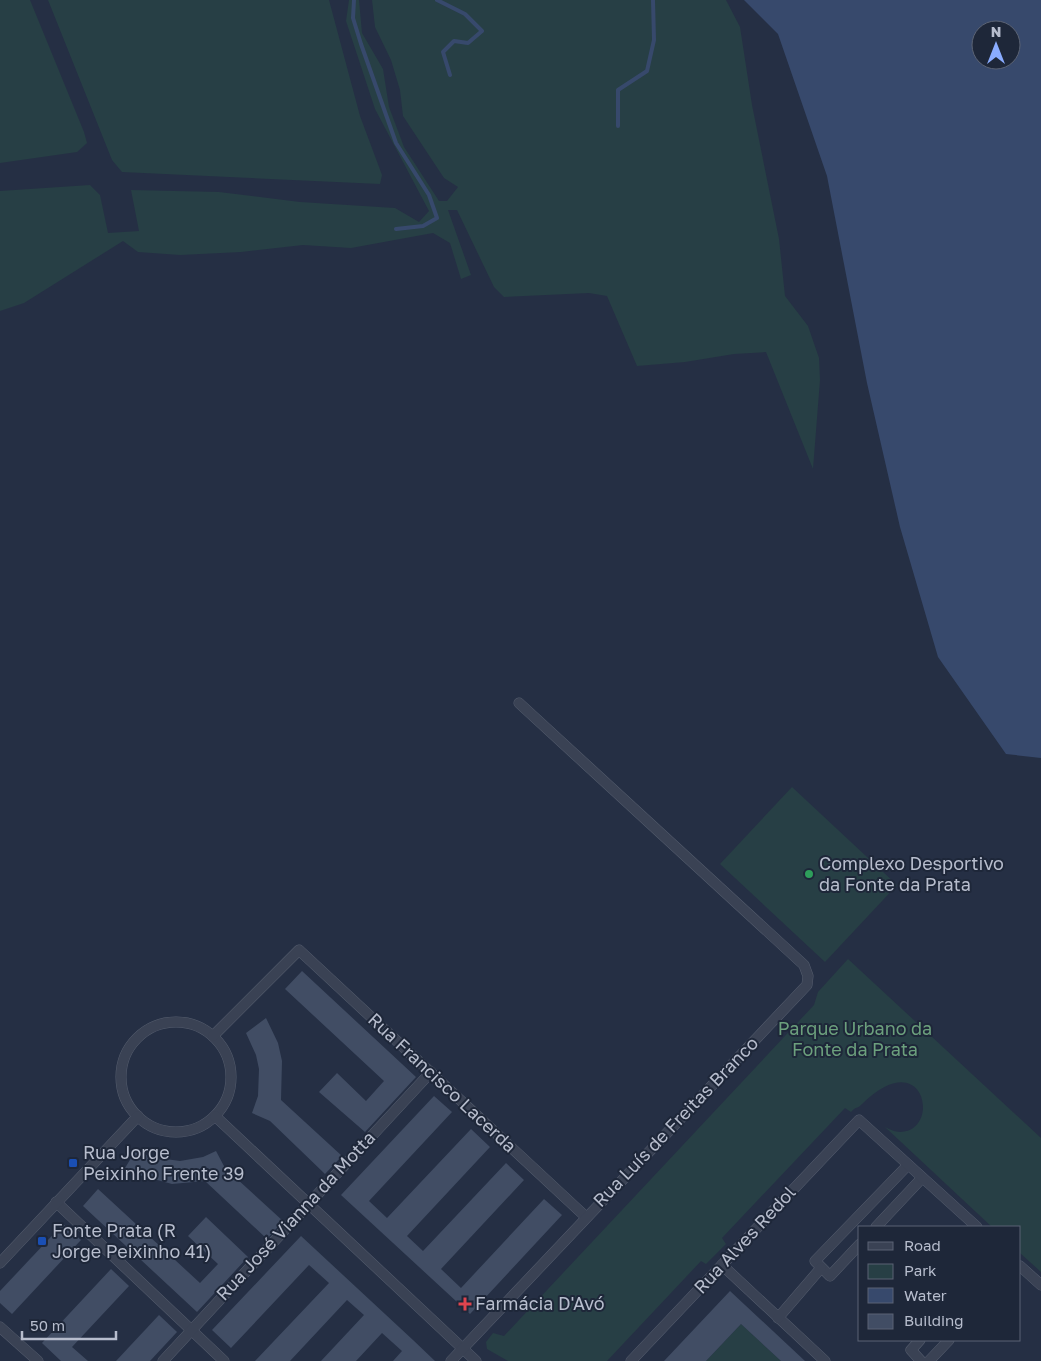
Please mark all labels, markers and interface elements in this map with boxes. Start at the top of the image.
north arrow [971,20,1021,70]
text: N [991,23,1001,40]
place label: Complexo Desportivo da Fonte da Prata [819,852,1004,895]
marker: Complexo Desportivo da Fonte da Prata [803,868,815,880]
street label: Rua Francisco Lacerda [364,1008,521,1157]
park label: Parque Urbano da Fonte da Prata [778,1017,932,1060]
street label: Rua Luís de Freitas Branco [588,1032,762,1211]
street label: Rua José Vianna da Motta [211,1126,379,1304]
place label: Rua Jorge Peixinho Frente 39 [83,1141,244,1184]
marker: Rua Jorge Peixinho Frente 39 [67,1157,79,1169]
street label: Rua Alves Redol [689,1181,800,1298]
place label: Fonte Prata (R Jorge Peixinho 41) [52,1219,211,1262]
legend [858,1226,1021,1341]
marker: Fonte Prata (R Jorge Peixinho 41) [36,1235,48,1247]
text: Road [904,1236,941,1254]
text: Park [904,1261,937,1279]
text: Water [904,1286,947,1304]
place label: Farmácia D'Avó [475,1292,605,1314]
marker: Farmácia D'Avó [459,1298,471,1310]
scale bar [22,1308,116,1340]
text: Building [904,1311,964,1329]
text: 50 m [30,1316,65,1334]

